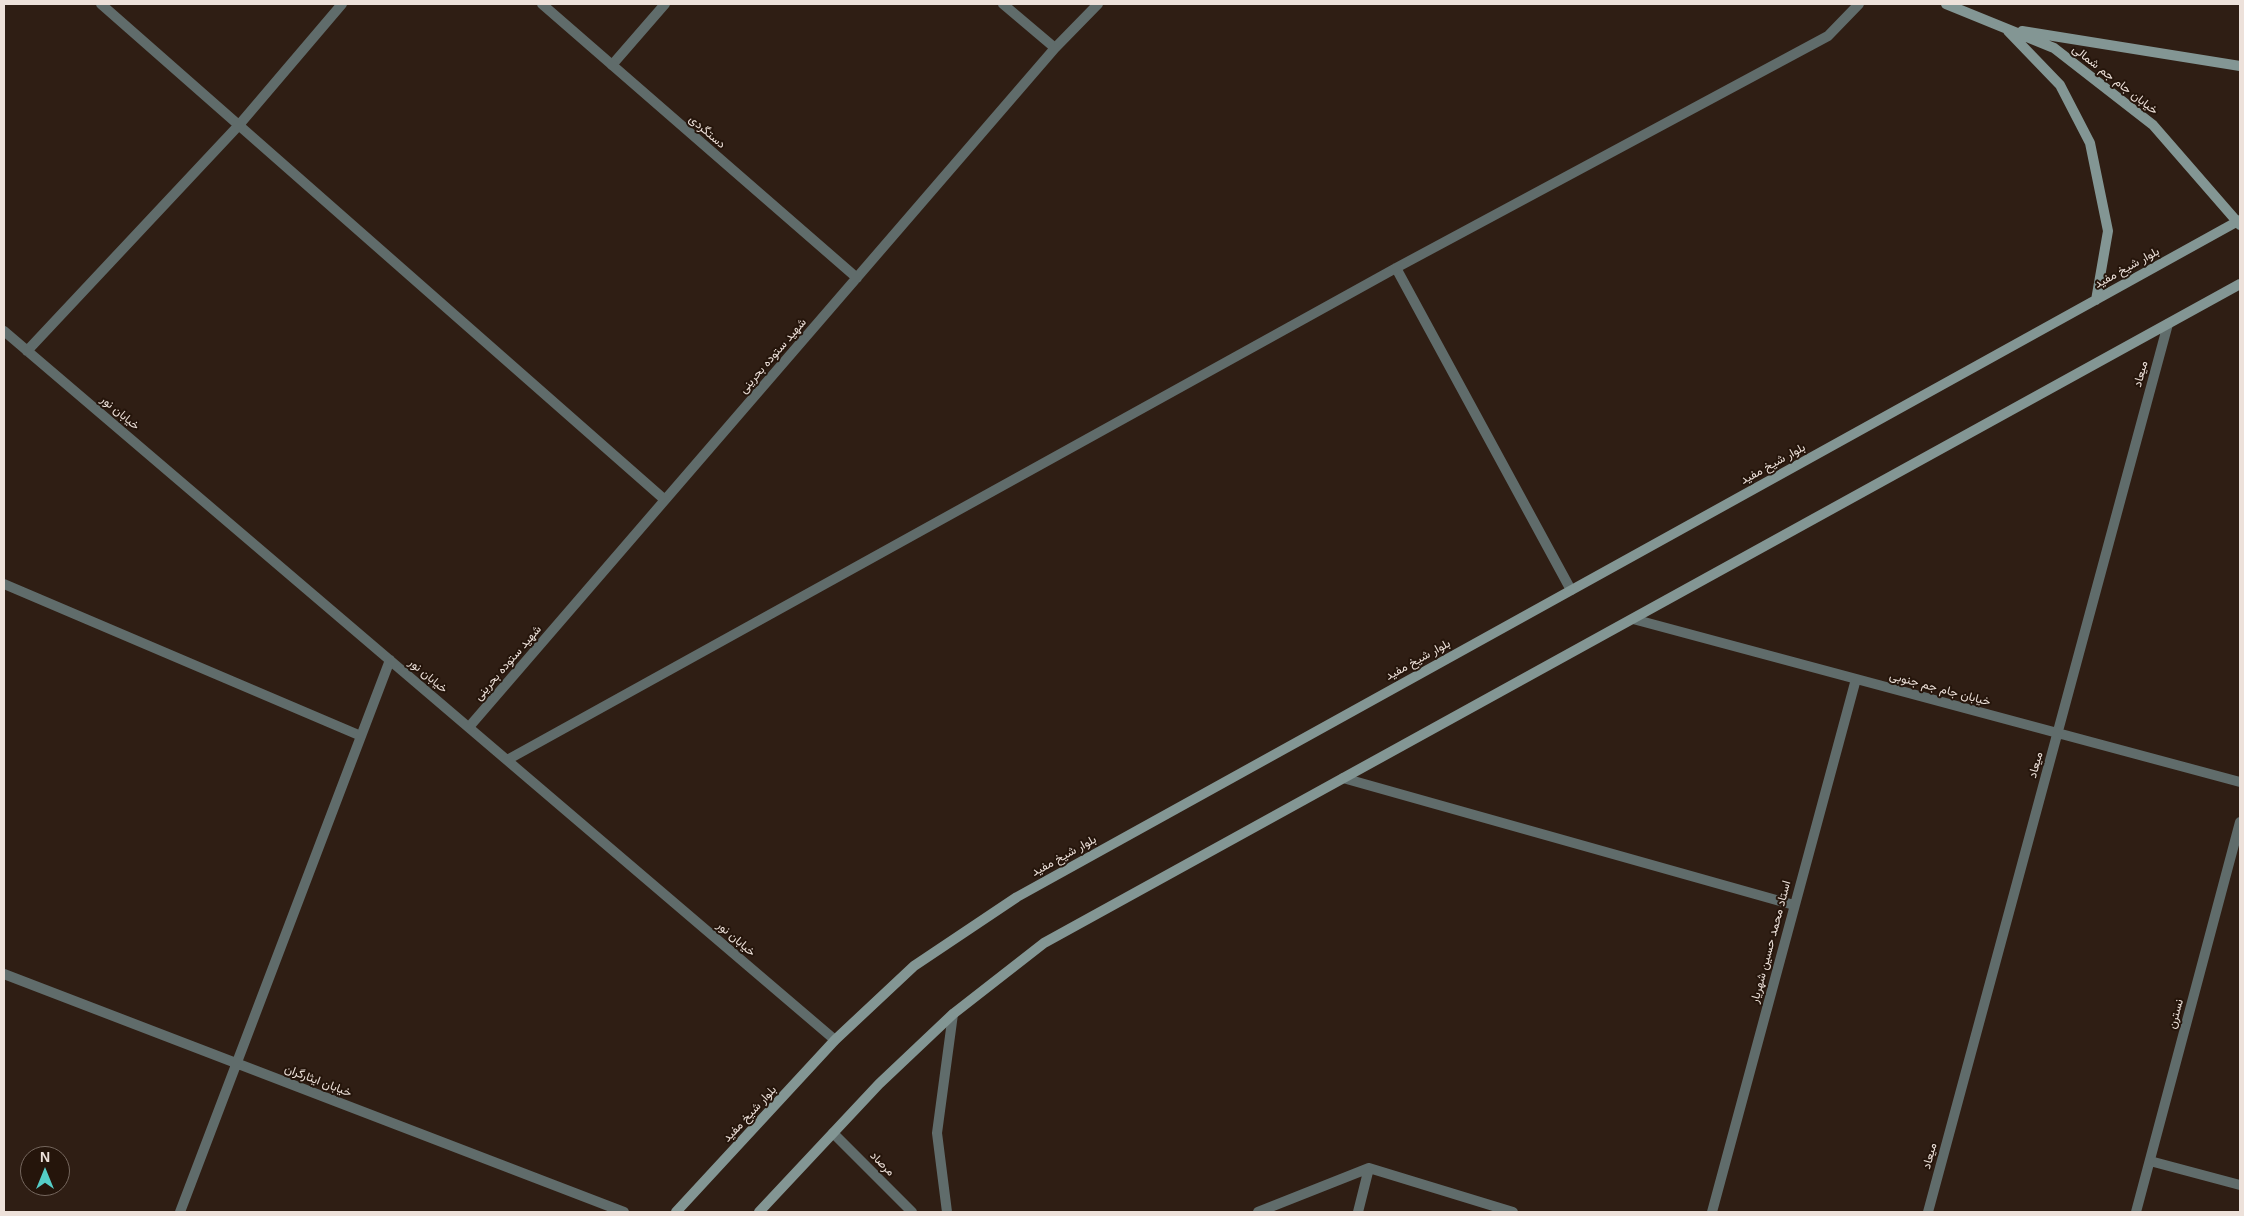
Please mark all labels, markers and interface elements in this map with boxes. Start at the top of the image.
street label: خیابان جام جم شمالی [2069,42,2161,118]
street label: دستگردی [686,112,728,152]
street label: بلوار شیخ مفید [2092,244,2162,292]
street label: شهید ستوده بحرینی [736,315,810,397]
street label: میعاد [2131,359,2151,389]
street label: خیابان نور [98,393,142,433]
street label: بلوار شیخ مفید [1738,440,1808,488]
street label: شهید ستوده بحرینی [471,622,545,704]
street label: بلوار شیخ مفید [1383,636,1453,684]
street label: خیابان نور [406,656,450,696]
street label: خیابان جام جم جنوبی [1888,669,1992,709]
street label: میعاد [2026,750,2046,780]
street label: بلوار شیخ مفید [1029,832,1099,880]
street label: استاد محمد حسین شهریار [1748,879,1794,1005]
street label: خیابان نور [714,918,758,960]
street label: نسترن [2165,998,2187,1030]
street label: خیابان ایثارگران [282,1062,354,1100]
street label: بلوار شیخ مفید [720,1083,780,1145]
street label: میعاد [1920,1141,1940,1171]
north arrow [20,1146,70,1196]
text: N [40,1149,50,1165]
street label: مرصاد [867,1149,897,1179]

